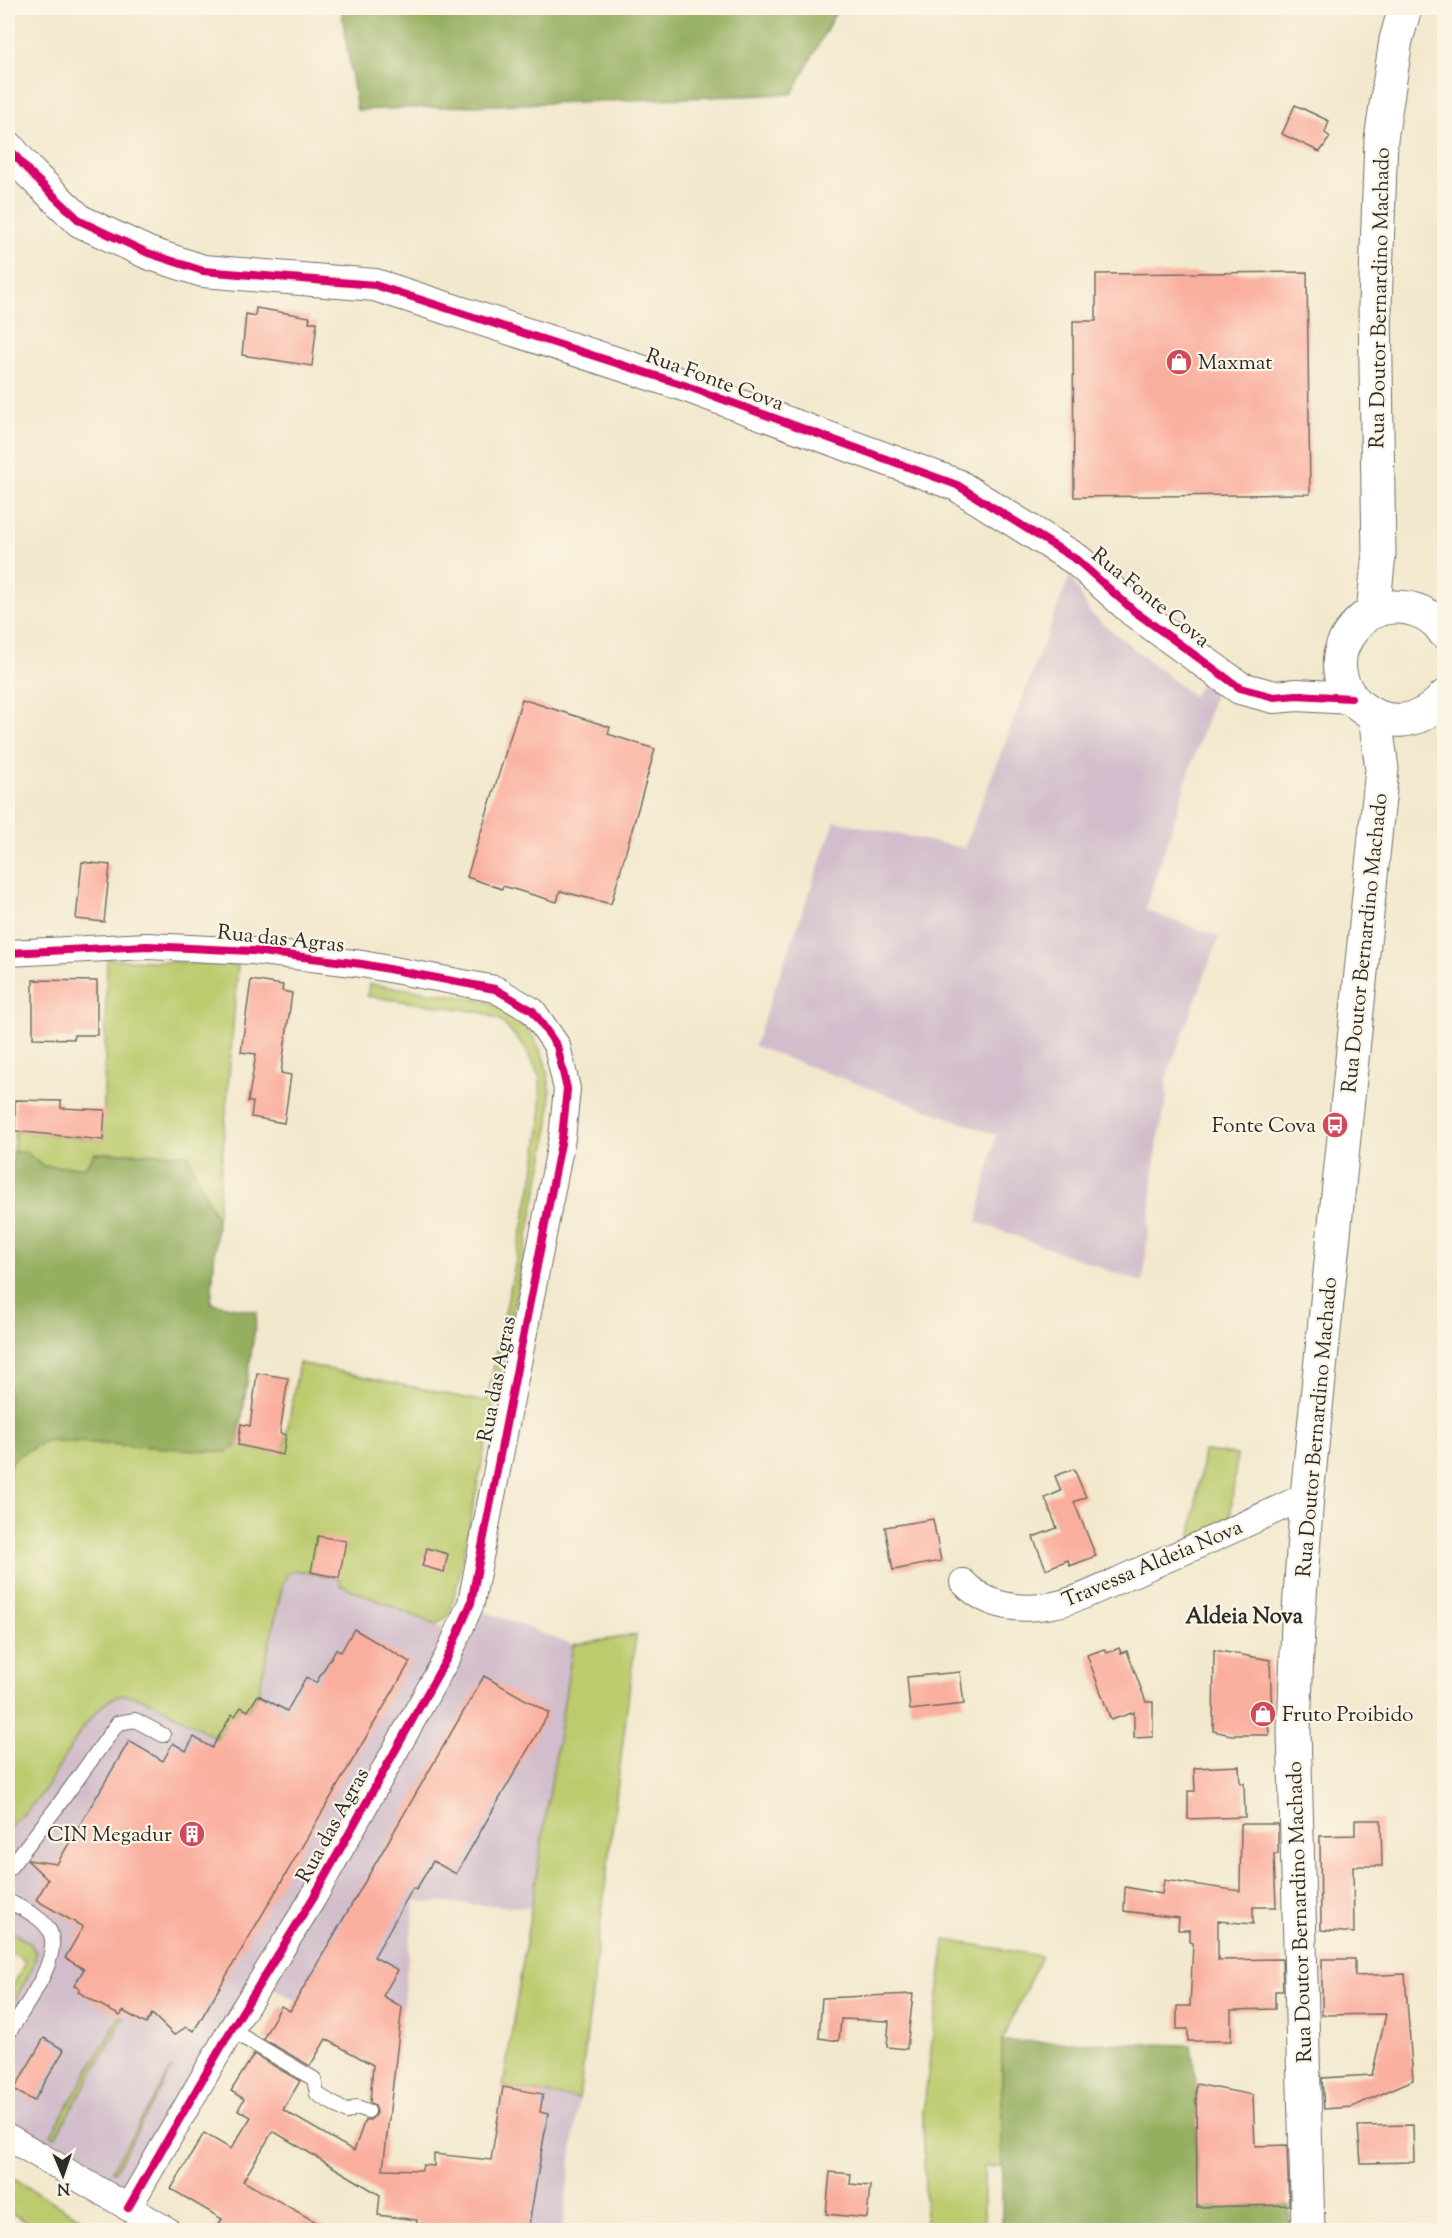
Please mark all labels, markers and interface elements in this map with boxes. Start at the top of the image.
street label: Rua Doutor Bernardino Machado [1363,147,1399,449]
street label: Rua Fonte Cova [641,342,788,420]
shop icon: Maxmat [1164,347,1194,377]
place label: Maxmat [1198,349,1273,379]
street label: Rua Fonte Cova [1084,541,1216,656]
street label: Rua Doutor Bernardino Machado [1335,792,1397,1095]
street label: Rua das Agras [216,918,346,962]
bus stop icon: Fonte Cova [1320,1110,1350,1140]
place label: Fonte Cova [1212,1112,1316,1142]
street label: Rua Doutor Bernardino Machado [1290,1276,1346,1579]
street label: Rua das Agras [471,1314,525,1445]
street label: Travessa Aldeia Nova [1058,1513,1248,1616]
district label: Aldeia Nova [1185,1602,1304,1634]
shop icon: Fruto Proibido [1248,1699,1278,1729]
place label: Fruto Proibido [1282,1701,1414,1731]
street label: Rua Doutor Bernardino Machado [1281,1761,1321,2063]
street label: Rua das Agras [290,1763,378,1889]
building icon: CIN Megadur [177,1819,207,1849]
place label: CIN Megadur [47,1821,172,1851]
north arrow [33,2145,93,2205]
text: N [56,2176,70,2199]

